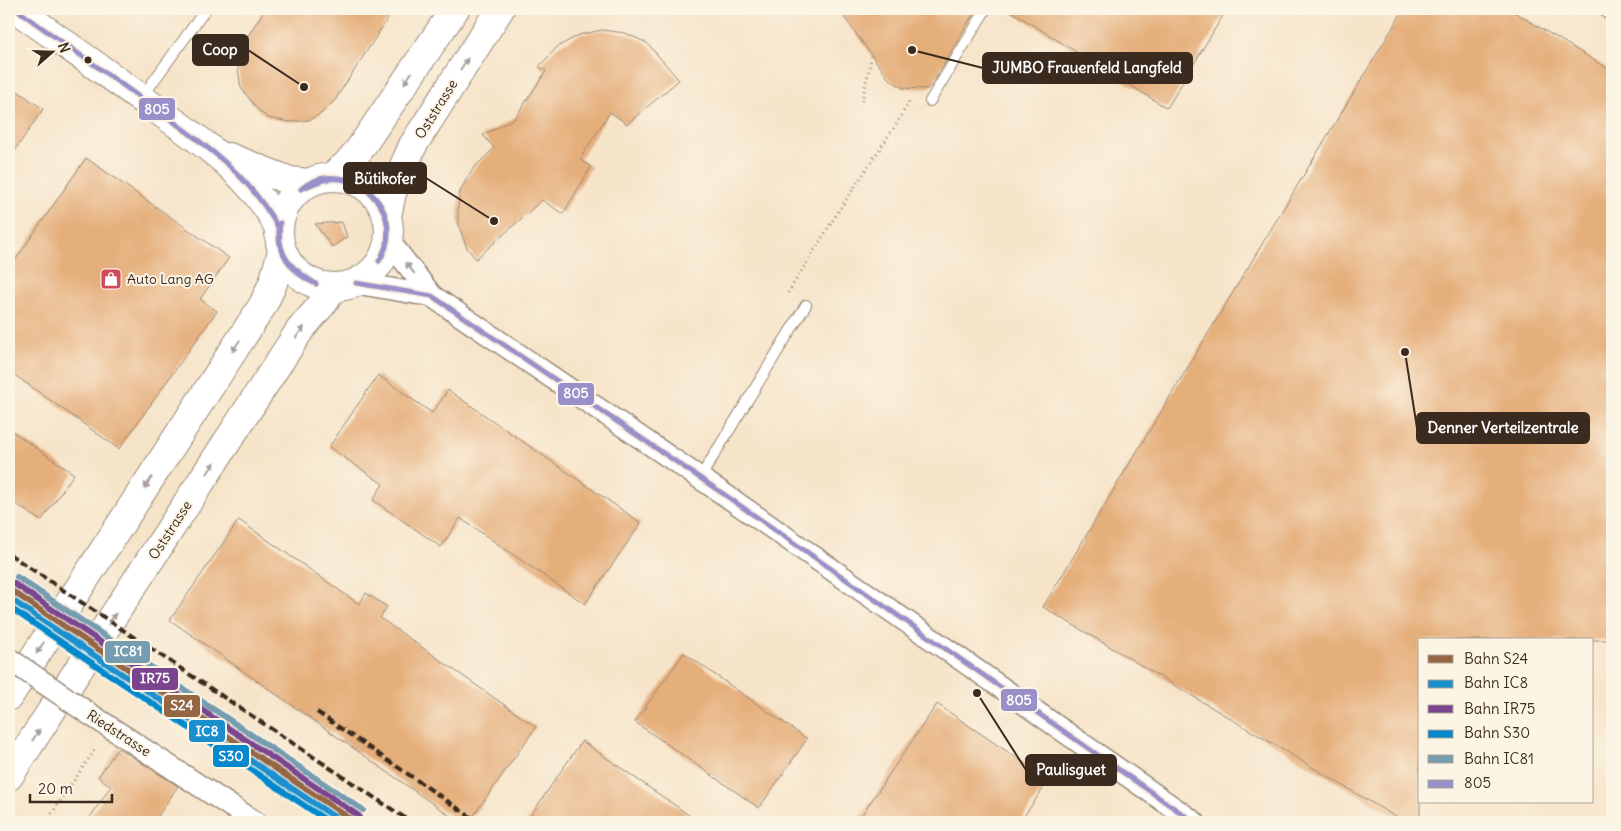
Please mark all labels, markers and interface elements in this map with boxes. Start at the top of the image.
north arrow [28,28,78,78]
callout: Coop [193,35,248,65]
text: N [54,40,74,55]
text: Coop [202,40,238,60]
callout: JUMBO Frauenfeld Langfeld [983,53,1192,83]
unlabelled marker [83,55,93,65]
one-way arrow [459,58,468,71]
text: JUMBO Frauenfeld Langfeld [992,58,1182,78]
one-way arrow [403,71,413,85]
street label: Oststrasse [411,76,461,142]
line badge: 805 [138,97,176,121]
text: 805 [144,100,170,118]
callout: Bütikofer [344,163,426,193]
text: Bütikofer [354,169,417,188]
one-way arrow [405,262,416,275]
shop icon: Auto Lang AG [99,267,123,291]
place label: Auto Lang AG [127,270,214,288]
one-way arrow [294,326,305,339]
one-way arrow [231,340,241,353]
line badge: 805 [557,382,595,406]
text: 805 [563,384,589,402]
callout: Denner Verteilzentrale [1417,413,1589,443]
text: Denner Verteilzentrale [1427,418,1579,437]
one-way arrow [206,461,215,475]
one-way arrow [143,476,152,489]
street label: Oststrasse [144,497,196,563]
one-way arrow [107,612,117,625]
legend [1418,638,1594,804]
line badge: IC81 [104,640,151,664]
one-way arrow [35,641,45,655]
text: IC81 [114,642,142,660]
text: Bahn S24 [1464,649,1529,668]
line badge: IR75 [131,667,179,691]
text: IR75 [140,669,170,687]
text: Bahn IC8 [1464,673,1528,692]
line badge: 805 [1000,688,1038,712]
text: 805 [1006,691,1032,709]
line badge: S24 [163,694,201,718]
text: S24 [170,696,194,714]
text: Bahn IR75 [1464,699,1535,718]
street label: Riedstrasse [84,706,154,760]
line badge: IC8 [188,719,226,743]
text: IC8 [195,722,219,740]
text: Bahn S30 [1464,723,1530,742]
one-way arrow [31,728,40,742]
line badge: S30 [212,744,250,768]
text: S30 [219,747,243,765]
text: Bahn IC81 [1464,749,1534,768]
callout: Paulisguet [1026,755,1116,785]
text: Paulisguet [1036,760,1107,780]
scale bar [30,771,112,803]
text: 805 [1464,773,1491,792]
text: 20 m [38,779,73,798]

